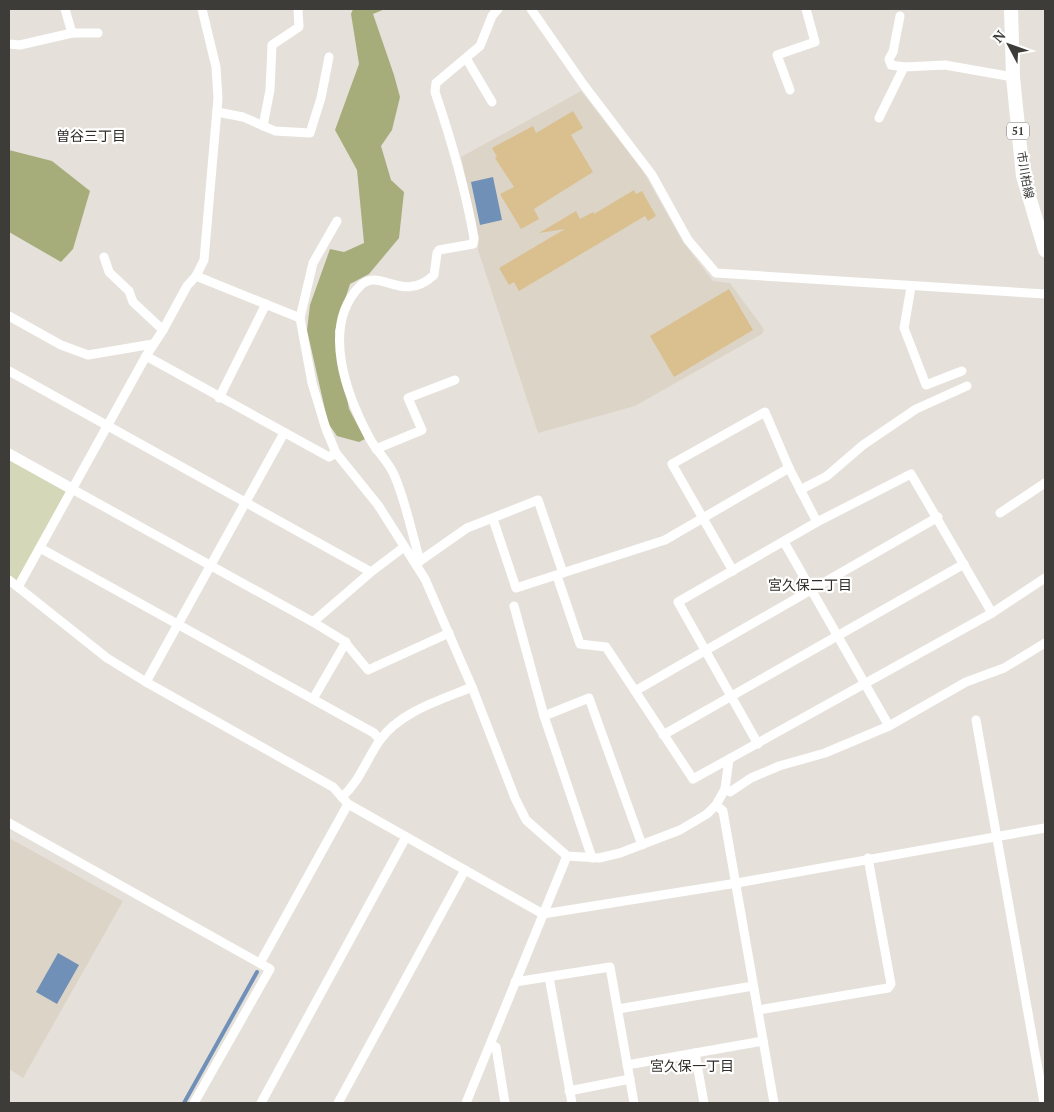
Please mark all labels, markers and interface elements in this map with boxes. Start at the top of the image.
north arrow [984,20,1034,70]
text: N [988,26,1010,46]
road number: 51 [1007,122,1029,140]
district label: 曽谷三丁目 [56,126,126,145]
street label: 市川柏線 [1014,150,1037,200]
district label: 宮久保二丁目 [768,575,852,594]
district label: 宮久保一丁目 [650,1056,734,1075]

